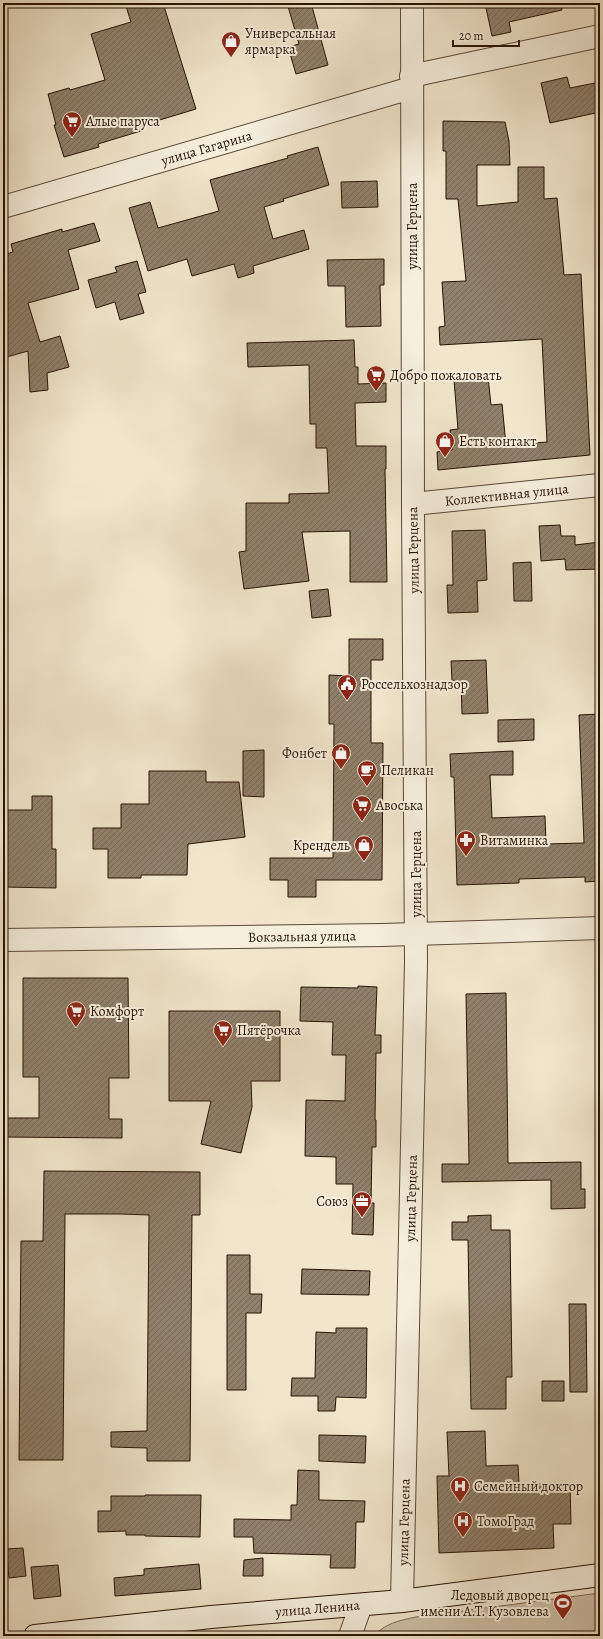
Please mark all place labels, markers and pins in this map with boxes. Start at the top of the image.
place label: Универсальная ярмарка [245,24,336,59]
shop icon: Универсальная ярмарка [220,30,242,58]
supermarket icon: Алые паруса [61,110,83,138]
place label: Алые паруса [85,112,160,131]
supermarket icon: Добро пожаловать [365,364,387,392]
place label: Добро пожаловать [390,366,502,385]
shop icon: Есть контакт [434,430,456,458]
place label: Есть контакт [459,432,536,451]
public building icon: Россельхознадзор [336,673,358,701]
place label: Россельхознадзор [361,675,468,694]
shop icon: Фонбет [330,742,352,770]
place label: Фонбет [282,744,327,763]
cafe icon: Пеликан [356,759,378,787]
place label: Пеликан [381,761,434,780]
supermarket icon: Авоська [351,794,373,822]
place label: Авоська [375,796,424,815]
pharmacy icon: Витаминка [455,829,477,857]
place label: Витаминка [480,831,549,850]
shop icon: Крендель [353,834,375,862]
place label: Крендель [293,836,350,855]
supermarket icon: Комфорт [65,1000,87,1028]
place label: Комфорт [90,1002,144,1021]
supermarket icon: Пятёрочка [212,1019,234,1047]
place label: Пятёрочка [237,1021,301,1040]
office icon: Союз [351,1190,373,1218]
place label: Союз [316,1192,348,1211]
hospital icon: Семейный доктор [449,1475,471,1503]
place label: Семейный доктор [474,1477,583,1496]
hospital icon: ТомоГрад [452,1510,474,1538]
place label: ТомоГрад [477,1512,534,1531]
place label: Ледовый дворец имени А.Т. Кузовлева [420,1586,550,1621]
sports icon: Ледовый дворец имени А.Т. Кузовлева [552,1592,574,1620]

